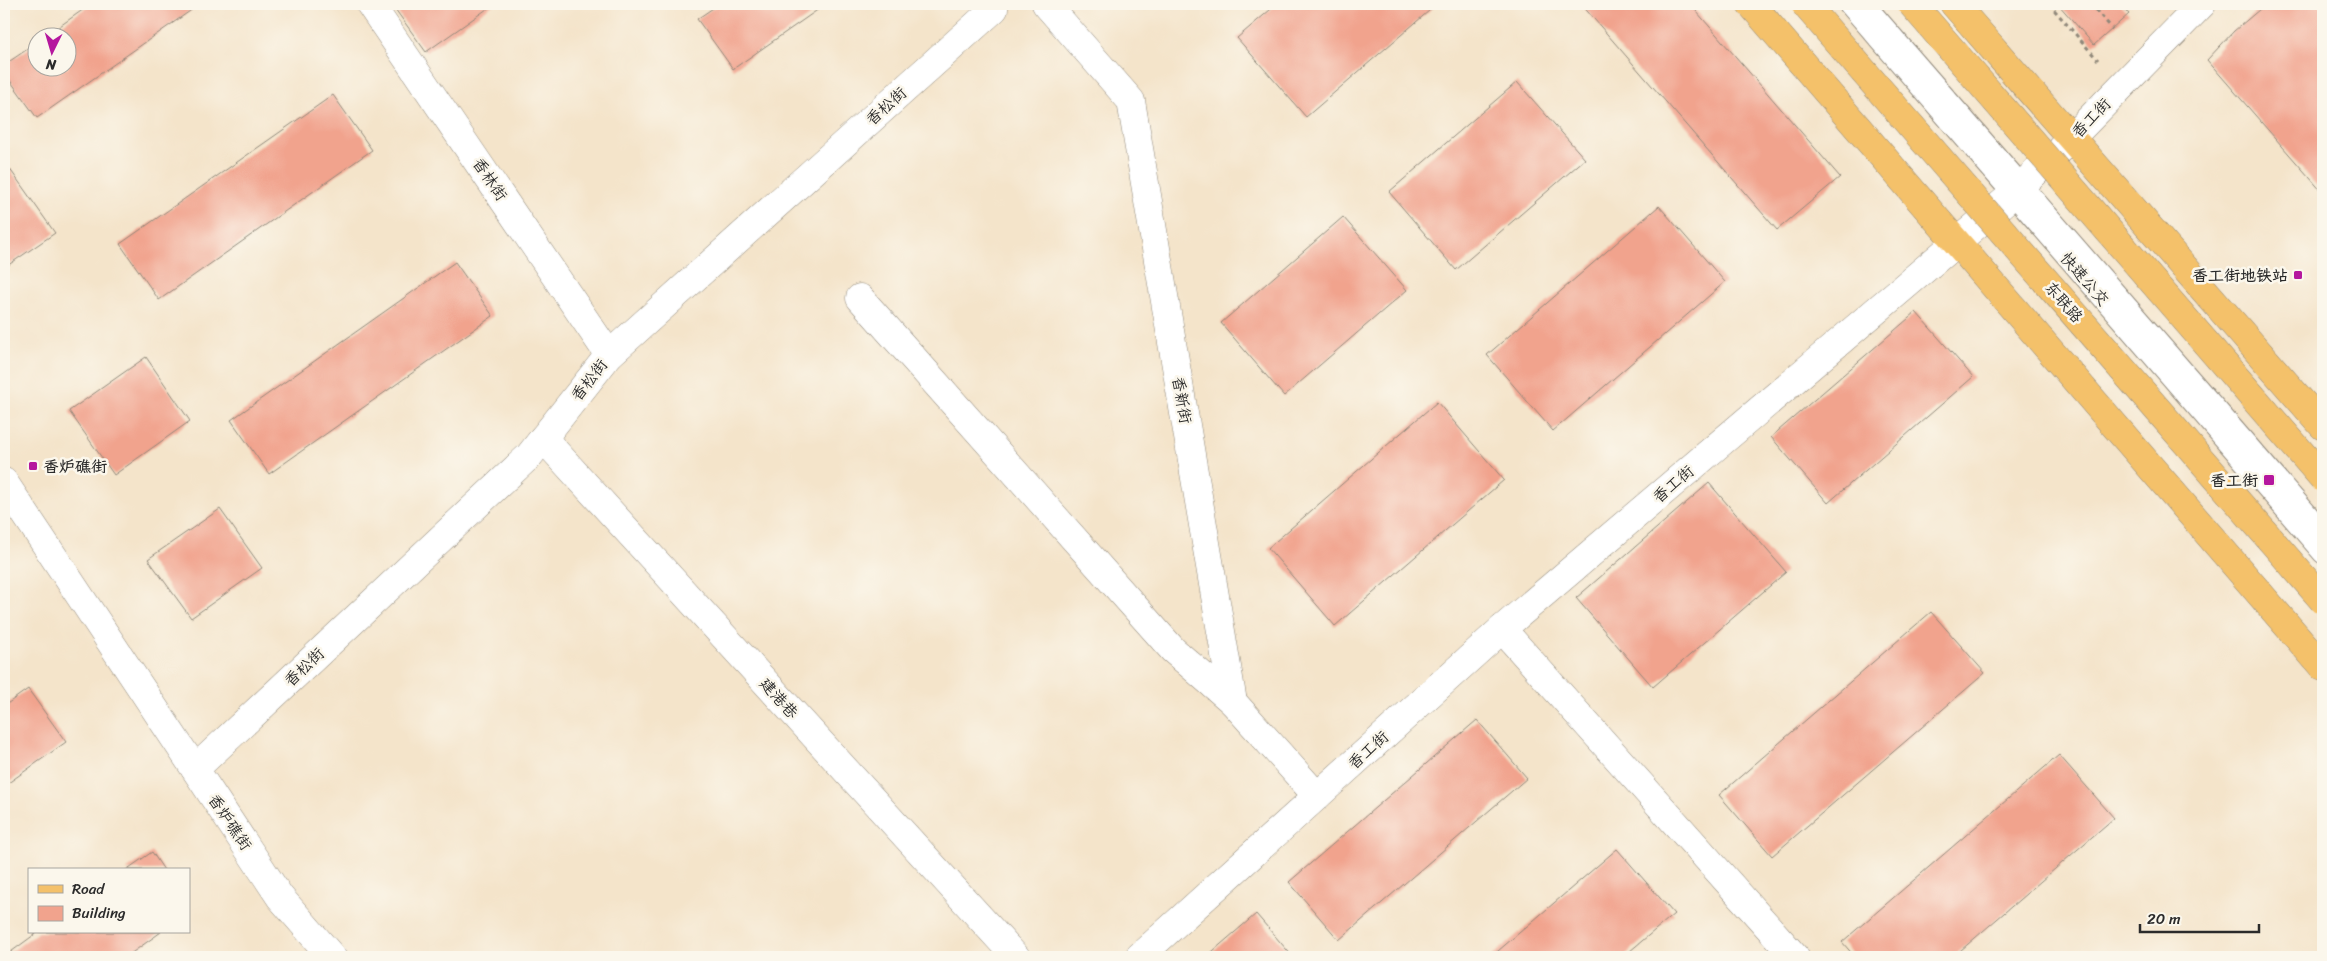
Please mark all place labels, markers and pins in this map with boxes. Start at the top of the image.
place label: 香工街地铁站 [2192,261,2288,290]
marker: 香工街地铁站 [2292,269,2304,281]
place label: 香炉礁街 [43,452,107,481]
marker: 香炉礁街 [27,460,39,472]
place label: 香工街 [2210,466,2258,495]
marker: 香工街 [2262,473,2276,487]

